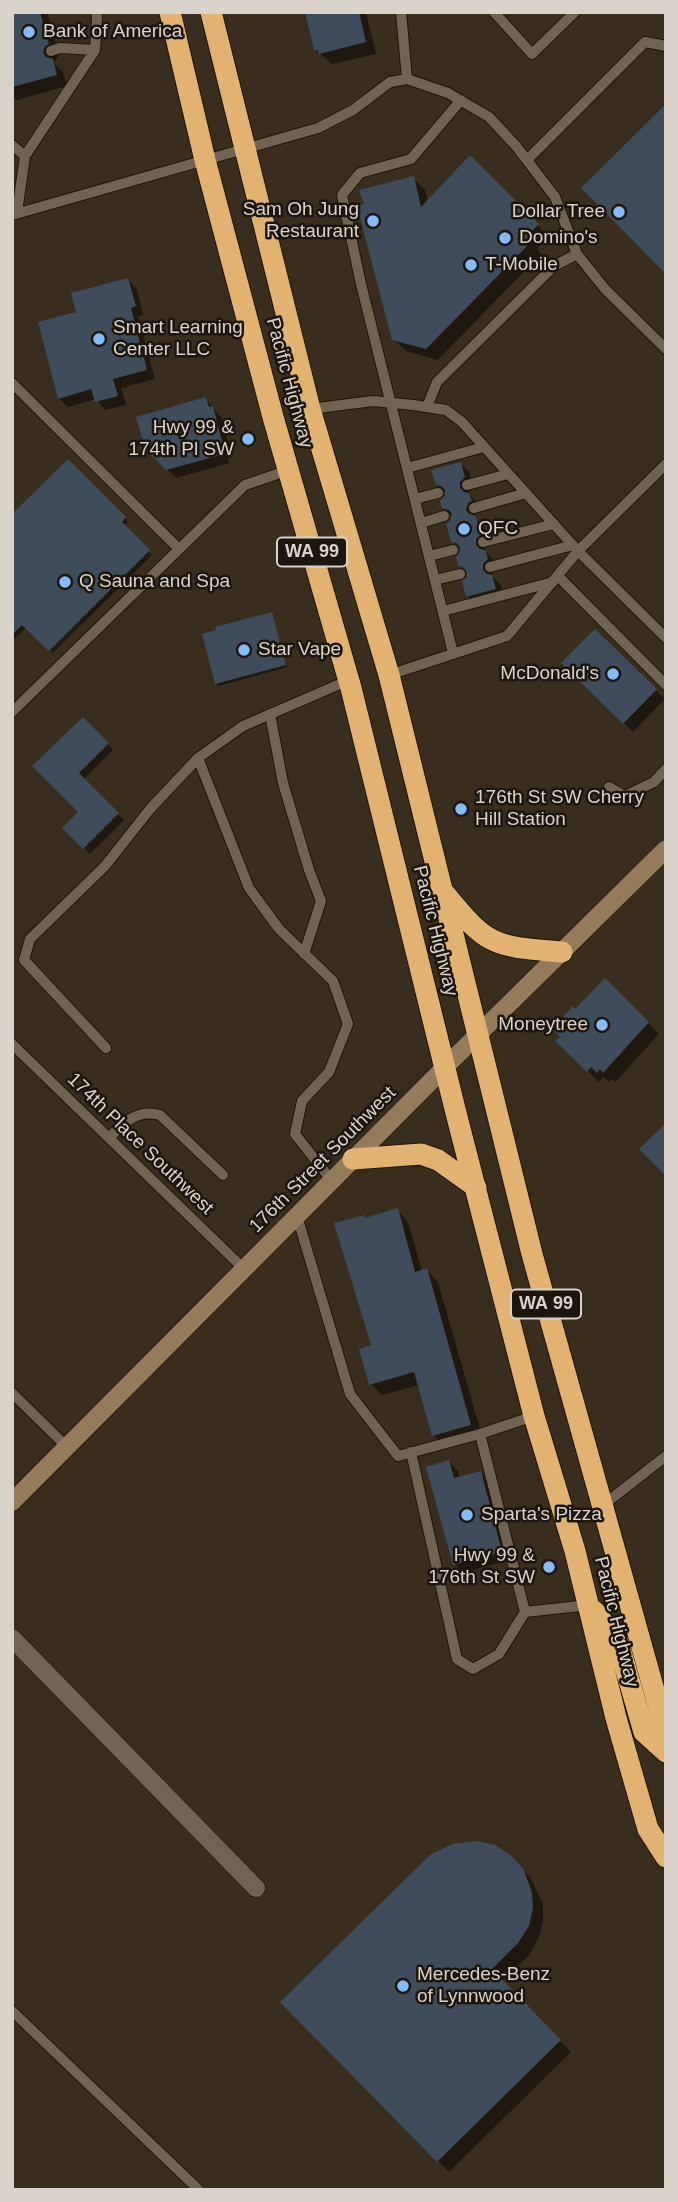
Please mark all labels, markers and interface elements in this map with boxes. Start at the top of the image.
place label: Bank of America [43,21,182,43]
marker: Bank of America [21,24,37,40]
place label: Sam Oh Jung Restaurant [243,199,359,243]
place label: Dollar Tree [512,201,605,223]
marker: Dollar Tree [611,204,627,220]
marker: Sam Oh Jung Restaurant [365,213,381,229]
place label: Domino's [519,227,598,249]
marker: Domino's [497,230,513,246]
place label: T-Mobile [485,254,558,276]
marker: T-Mobile [463,257,479,273]
street label: Pacific Highway [261,315,317,451]
place label: Smart Learning Center LLC [113,317,243,361]
marker: Smart Learning Center LLC [91,331,107,347]
place label: Hwy 99 & 174th Pl SW [128,417,234,461]
marker: Hwy 99 & 174th Pl SW [240,431,256,447]
place label: QFC [478,518,518,540]
marker: QFC [456,521,472,537]
road number: WA 99 [277,538,347,566]
place label: Q Sauna and Spa [79,571,230,593]
marker: Q Sauna and Spa [57,574,73,590]
place label: Star Vape [258,639,341,661]
marker: Star Vape [236,642,252,658]
place label: McDonald's [500,663,599,685]
marker: McDonald's [605,666,621,682]
place label: 176th St SW Cherry Hill Station [475,787,644,831]
marker: 176th St SW Cherry Hill Station [453,801,469,817]
street label: Pacific Highway [408,863,462,999]
place label: Moneytree [498,1014,588,1036]
marker: Moneytree [594,1017,610,1033]
street label: 174th Place Southwest [62,1068,218,1220]
street label: 176th Street Southwest [245,1082,401,1238]
road number: WA 99 [511,1289,581,1318]
place label: Sparta's Pizza [481,1504,602,1526]
marker: Sparta's Pizza [459,1507,475,1523]
place label: Hwy 99 & 176th St SW [428,1545,535,1589]
street label: Pacific Highway [589,1554,643,1690]
marker: Hwy 99 & 176th St SW [541,1559,557,1575]
place label: Mercedes-Benz of Lynnwood [417,1964,550,2008]
marker: Mercedes-Benz of Lynnwood [395,1978,411,1994]

